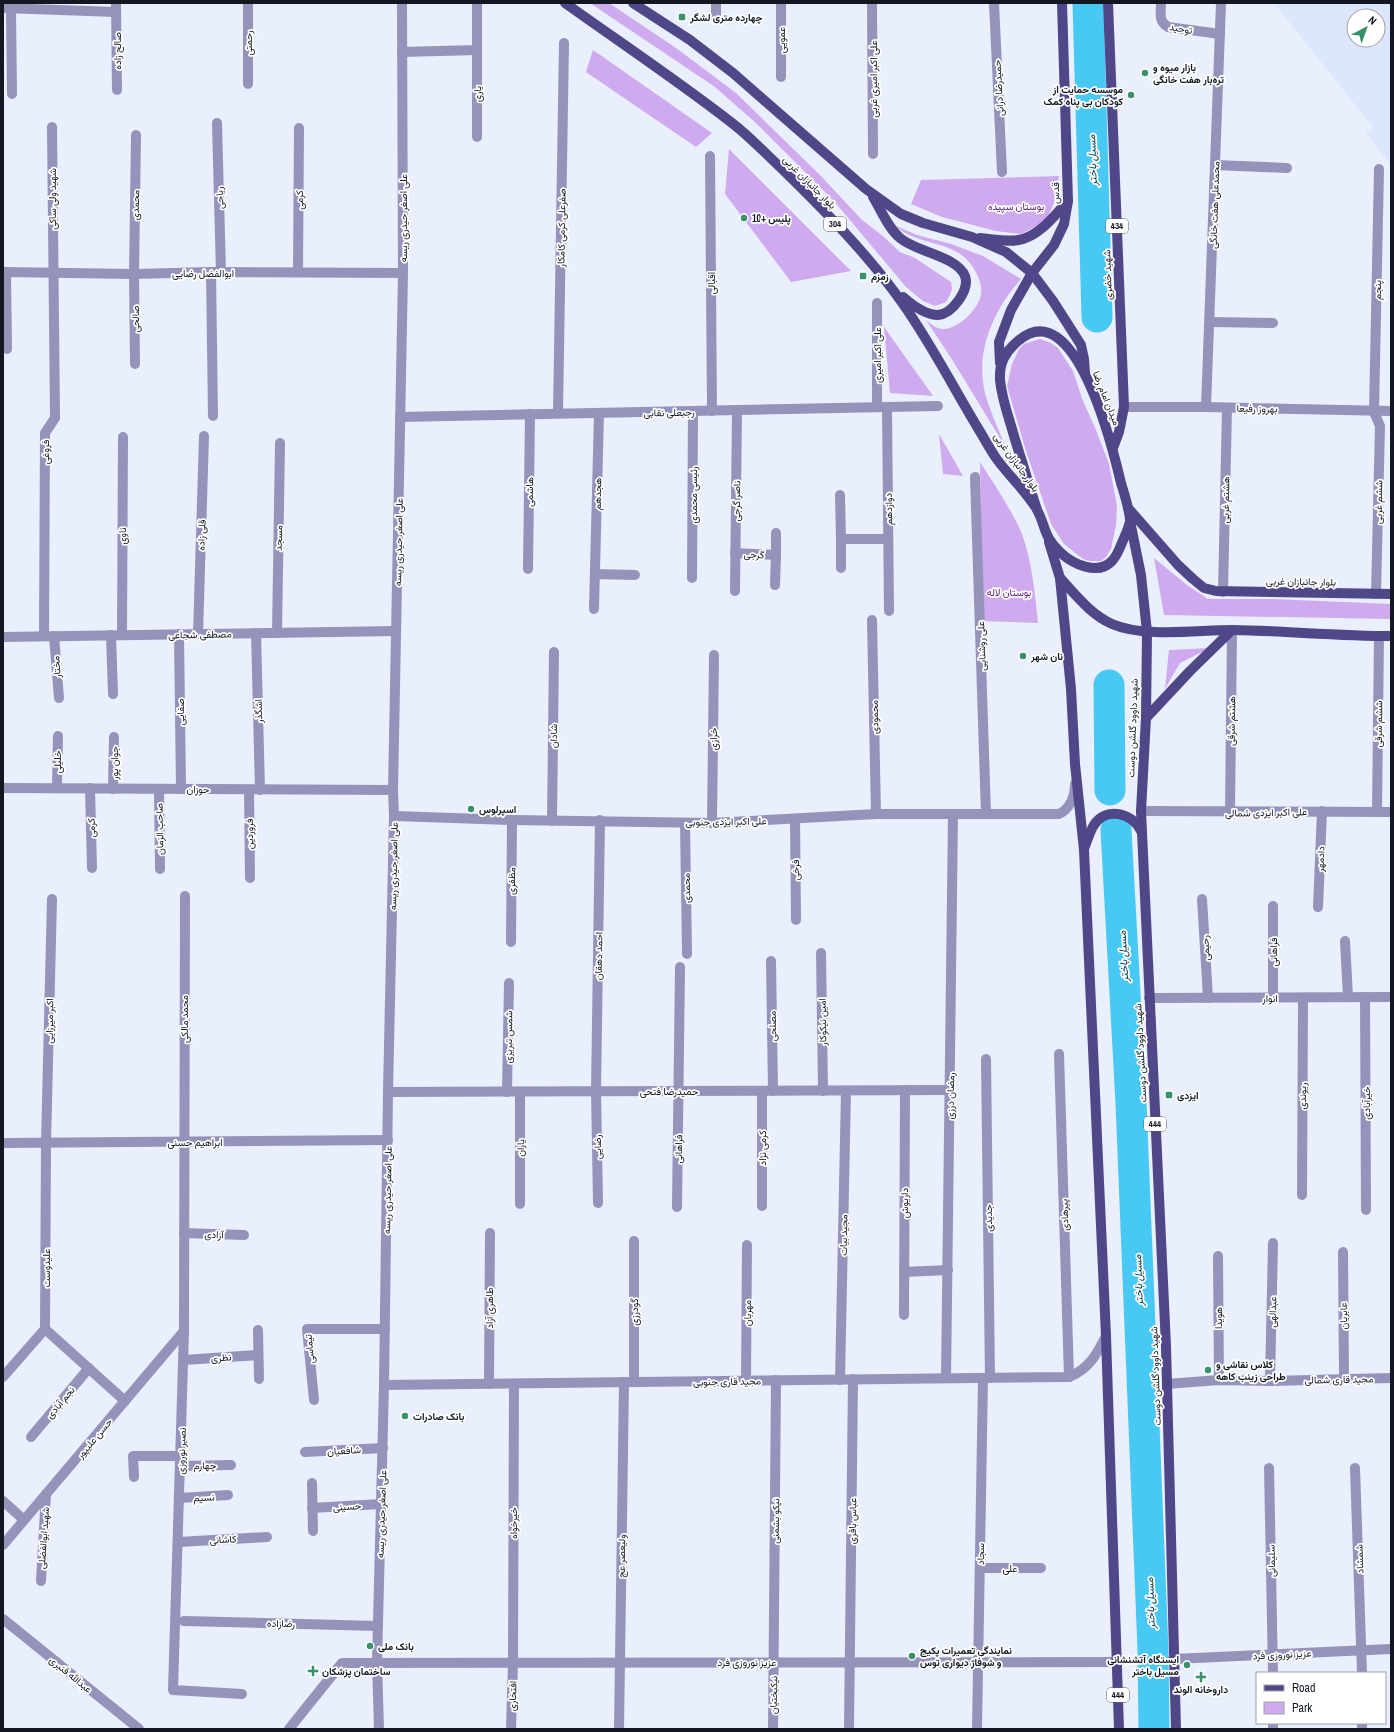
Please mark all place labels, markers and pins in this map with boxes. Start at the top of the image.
place label: چهارده متری لشگر [689,11,763,25]
marker: چهارده متری لشگر [677,12,687,22]
place label: بازار میوه و تره‌بار هفت خانگی [1153,61,1224,86]
marker: بازار میوه و تره‌بار هفت خانگی [1140,68,1150,78]
place label: موسسه حمایت از کودکان بی پناه کمک [1043,83,1124,109]
marker: موسسه حمایت از کودکان بی پناه کمک [1126,90,1136,100]
place label: پلیس +10 [752,212,791,226]
marker: پلیس +10 [739,213,749,223]
place label: زمزم [871,270,889,283]
marker: زمزم [858,271,868,281]
place label: نان شهر [1030,650,1063,663]
marker: نان شهر [1018,651,1028,661]
place label: اسپرلوس [479,803,516,817]
marker: اسپرلوس [466,804,476,814]
place label: ایزدی [1177,1089,1199,1102]
marker: ایزدی [1164,1090,1174,1100]
place label: کلاس نقاشی و طراحی زینب کاهه [1216,1358,1286,1383]
marker: کلاس نقاشی و طراحی زینب کاهه [1203,1365,1213,1375]
place label: بانک صادرات [413,1410,464,1423]
marker: بانک صادرات [400,1411,410,1421]
place label: بانک ملی [378,1640,414,1653]
marker: بانک ملی [365,1641,375,1651]
place label: نمایندگی تعمیرات پکیج و شوفاژ دیواری توس [920,1644,1012,1669]
marker: نمایندگی تعمیرات پکیج و شوفاژ دیواری توس [907,1651,917,1661]
place label: ایستگاه آتشنشانی مسیل باختر [1107,1653,1180,1678]
marker: ایستگاه آتشنشانی مسیل باختر [1182,1660,1192,1670]
marker: ساختمان پزشکان [307,1665,319,1677]
place label: ساختمان پزشکان [322,1665,390,1679]
marker: داروخانه الوند [1196,1672,1206,1682]
place label: داروخانه الوند [1174,1683,1228,1696]

